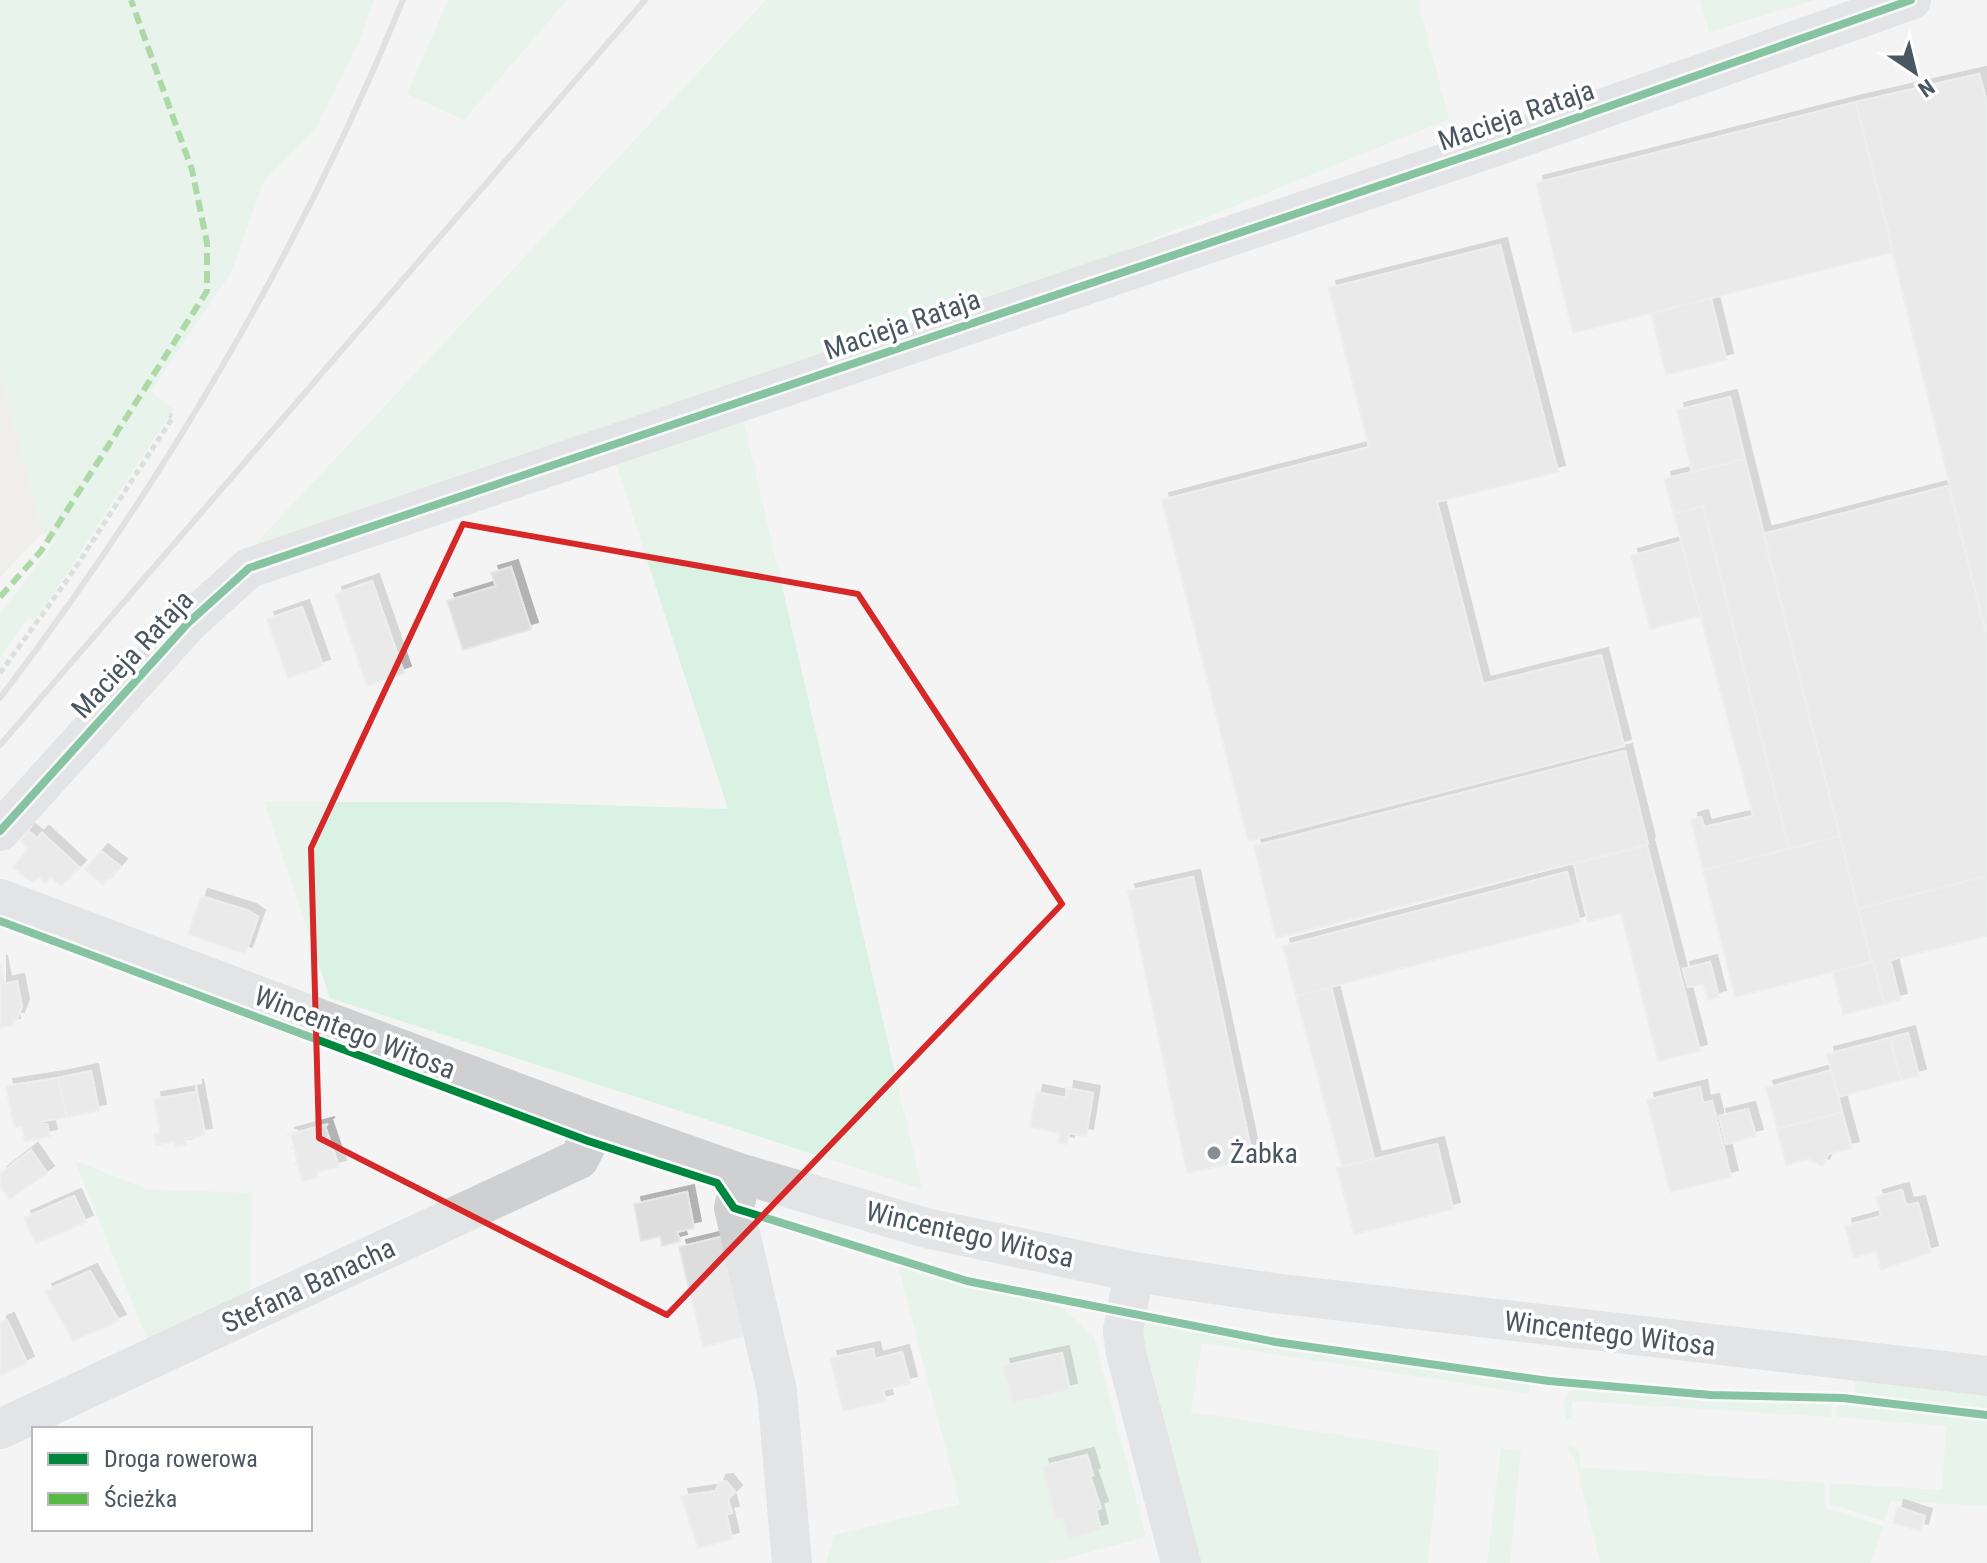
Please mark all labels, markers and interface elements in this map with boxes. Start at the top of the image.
north arrow [1875,32,1955,112]
street label: Macieja Rataja [1434,73,1599,158]
text: N [1913,74,1939,102]
street label: Macieja Rataja [820,282,985,367]
street label: Macieja Rataja [65,584,200,725]
street label: Wincentego Witosa [250,979,460,1086]
place label: Żabka [1230,1137,1298,1170]
marker: Żabka [1205,1144,1223,1162]
street label: Wincentego Witosa [863,1194,1077,1274]
street label: Stefana Banacha [216,1231,400,1340]
street label: Wincentego Witosa [1502,1304,1717,1363]
legend [32,1427,312,1531]
text: Droga rowerowa [104,1445,258,1473]
text: Ścieżka [104,1485,177,1513]

